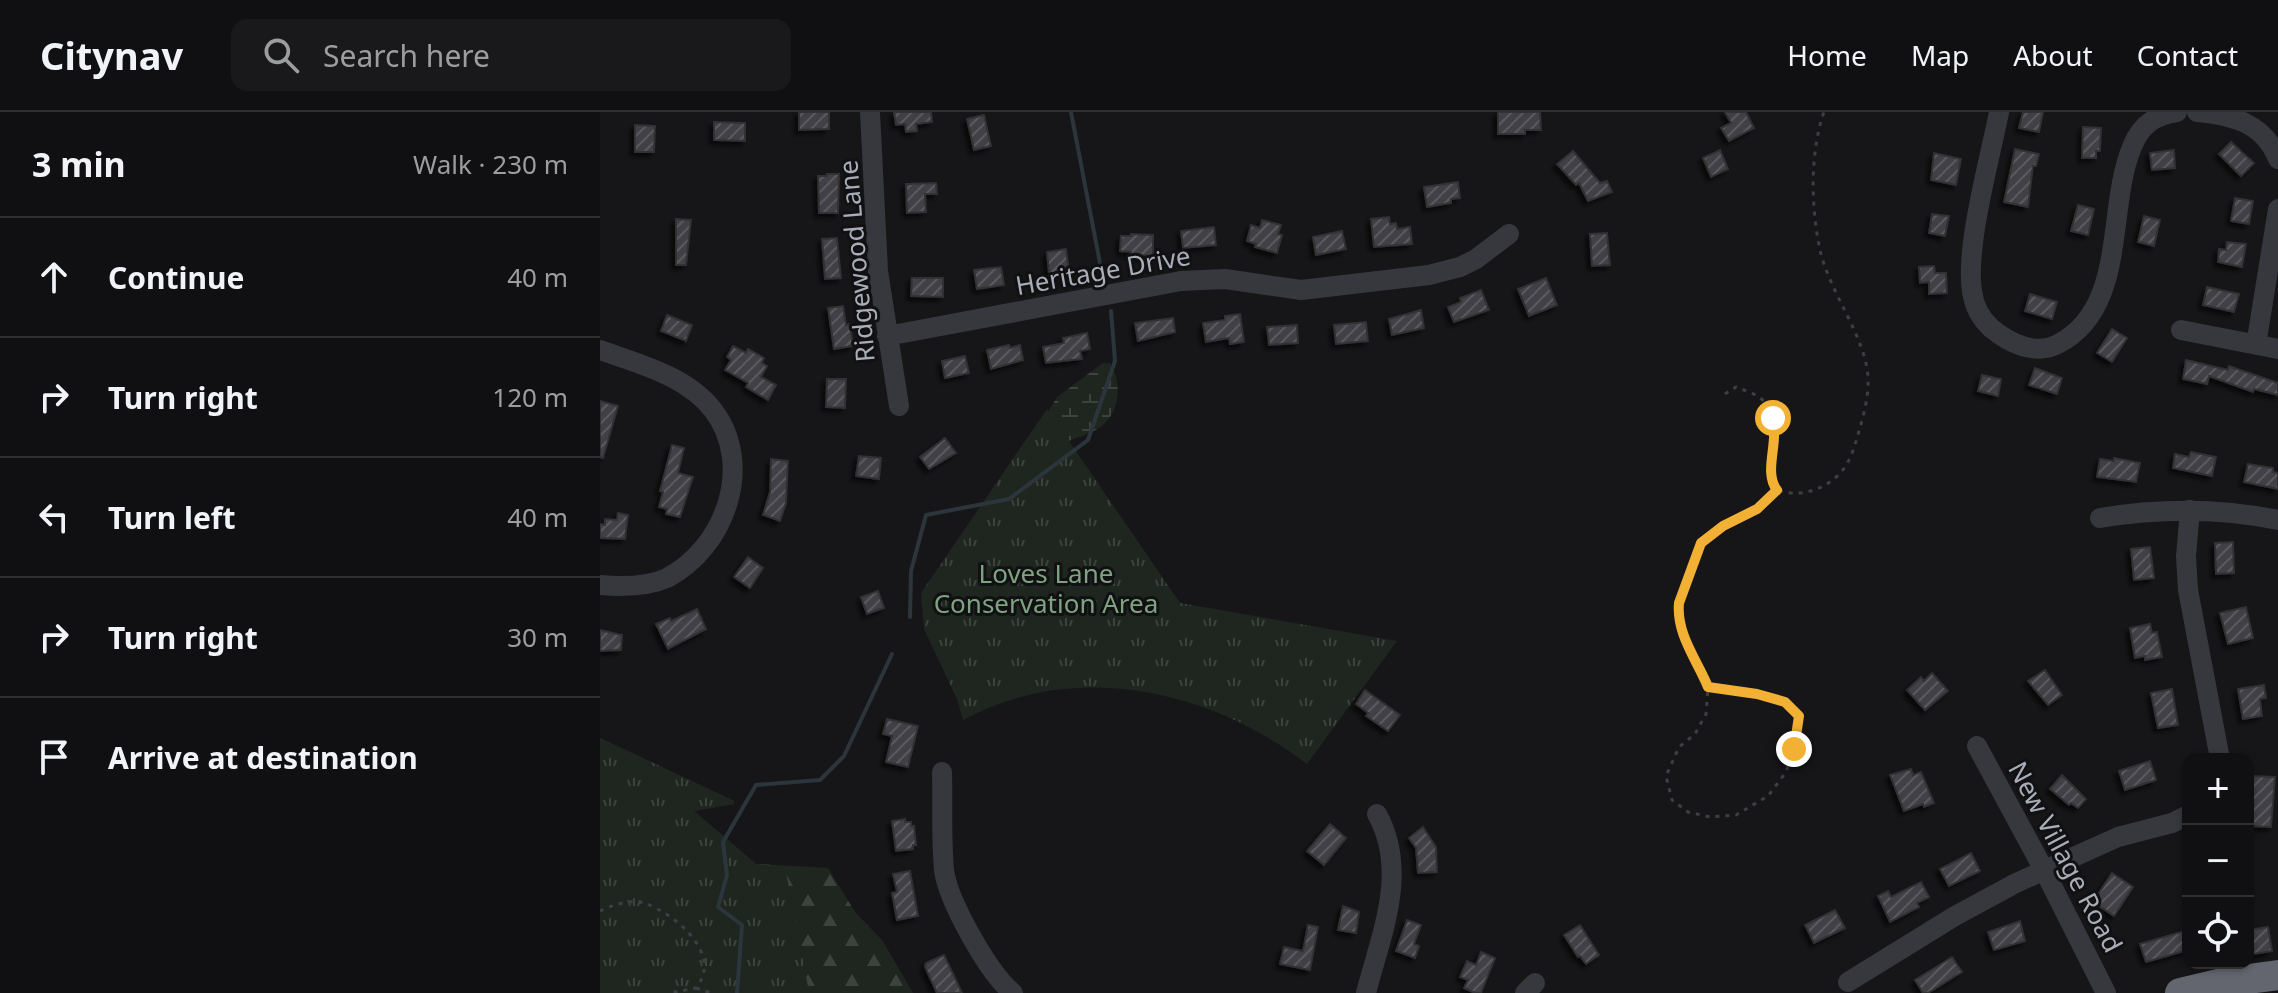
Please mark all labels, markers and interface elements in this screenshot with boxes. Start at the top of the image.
search box [231,19,791,91]
text: Citynav [40,29,183,81]
icon: search [259,33,303,77]
text: Search here [323,35,490,76]
text: Home [1787,36,1867,74]
text: Map [1911,36,1969,74]
text: About [2013,36,2093,74]
text: Contact [2137,36,2238,74]
text: 3 min [32,141,126,187]
text: Walk · 230 m [413,146,568,182]
street label: Ridgewood Lane [829,159,883,364]
street label: Heritage Drive [1013,237,1193,303]
icon: ahead [32,255,76,299]
text: Continue [108,257,244,298]
text: 40 m [507,259,568,295]
icon: right [32,375,76,419]
text: Turn right [108,377,258,418]
text: 120 m [492,379,568,415]
route start [1755,400,1791,436]
icon: left [32,495,76,539]
text: Turn left [108,497,236,538]
text: 40 m [507,499,568,535]
park label: Loves Lane Conservation Area [934,555,1158,621]
icon: right [32,615,76,659]
text: Turn right [108,617,258,658]
text: 30 m [507,619,568,655]
route end [1776,731,1812,767]
icon: arrive [32,735,76,779]
text: Arrive at destination [108,737,418,778]
map controls [2182,753,2254,969]
button: + [2182,753,2254,825]
street label: New Village Road [2000,755,2131,958]
button: − [2182,825,2254,897]
button: locate [2182,897,2254,969]

